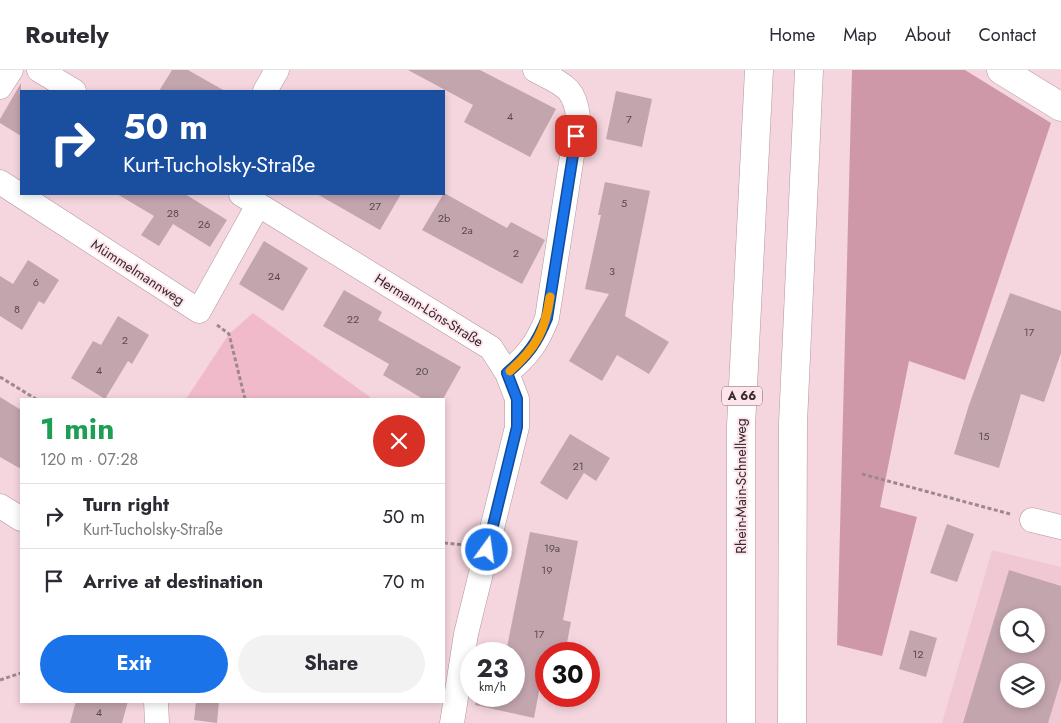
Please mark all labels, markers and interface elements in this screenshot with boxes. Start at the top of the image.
text: Routely [25,17,109,52]
text: Home [769,22,815,48]
text: Map [843,22,877,48]
text: About [905,22,950,48]
text: Contact [978,22,1036,48]
text: 50 m [123,102,208,152]
house number: 4 [507,108,514,124]
icon: right [40,110,105,175]
house number: 7 [626,111,632,127]
pin [555,115,597,157]
icon: arrive [562,122,590,150]
text: Kurt-Tucholsky-Straße [123,148,315,180]
house number: 5 [621,195,627,211]
house number: 27 [369,198,381,214]
house number: 28 [167,205,179,221]
house number: 2b [438,210,450,226]
house number: 26 [198,216,210,232]
house number: 2a [461,222,473,238]
street label: Mümmelmannweg [87,234,189,310]
house number: 2 [513,245,519,261]
house number: 3 [609,263,615,279]
house number: 24 [268,268,281,284]
street label: Hermann-Löns-Straße [371,268,487,352]
house number: 6 [33,274,39,290]
house number: 8 [14,301,20,317]
house number: 22 [347,311,359,327]
house number: 17 [1024,324,1035,340]
house number: 2 [122,332,128,348]
house number: 4 [96,362,103,378]
house number: 20 [416,363,429,379]
road number: A 66 [722,386,762,406]
text: 1 min [40,407,114,450]
button: close [373,415,425,467]
street label: Rhein-Main-Schnellweg [731,418,751,554]
house number: 15 [978,428,990,444]
text: 120 m · 07:28 [40,448,138,471]
house number: 21 [572,458,584,474]
text: Turn right [83,491,169,518]
icon: right [40,502,68,530]
text: 50 m [382,503,425,530]
text: Kurt-Tucholsky-Straße [83,518,223,541]
position arrow [460,523,512,575]
house number: 19a [544,540,560,556]
house number: 19 [541,562,553,578]
icon: arrive [40,567,68,595]
text: Arrive at destination [83,568,263,595]
text: 70 m [383,568,425,595]
map controls [1000,608,1045,708]
button: search [1000,608,1045,653]
house number: 17 [534,626,545,642]
button: Exit [40,635,228,693]
button: Share [238,635,425,693]
speed limit sign: 30 [535,642,600,707]
house number: 12 [912,646,924,662]
text: 23 [477,650,508,686]
button: layers [1000,663,1045,708]
text: km/h [479,678,506,696]
house number: 4 [96,704,103,720]

